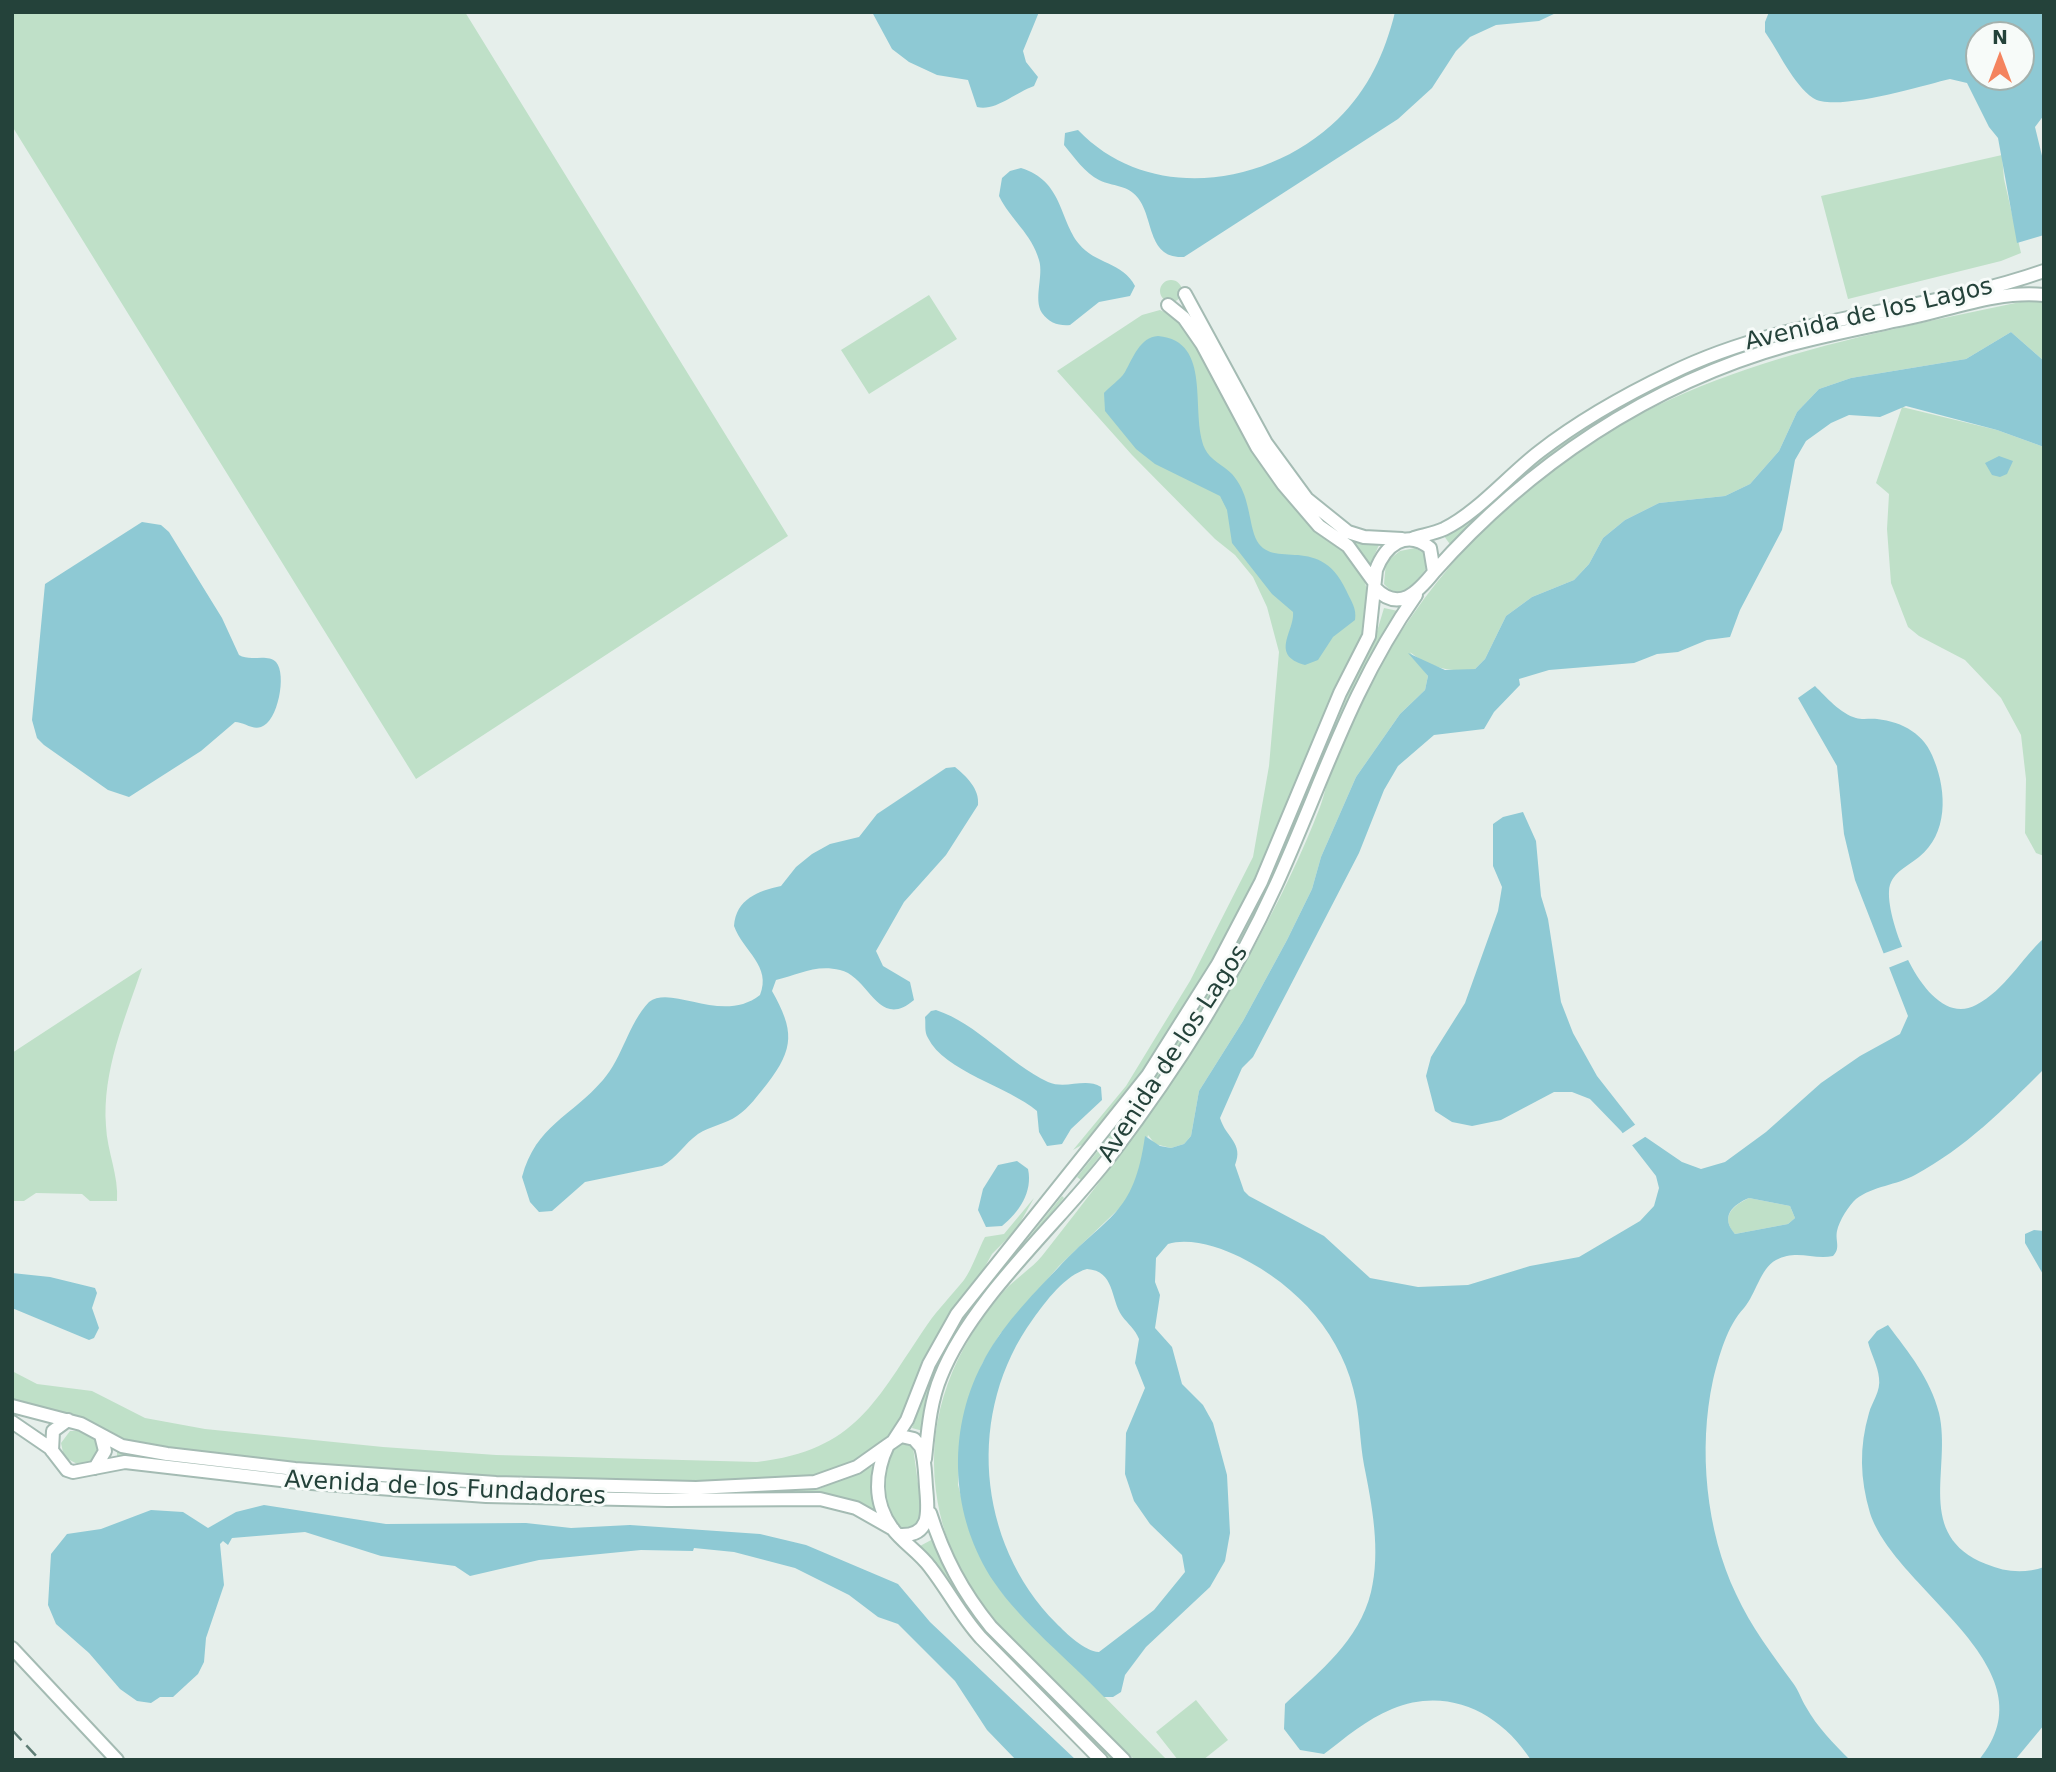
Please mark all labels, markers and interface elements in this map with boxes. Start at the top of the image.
north arrow [1965,21,2035,91]
text: N [1992,26,2008,48]
street label: Avenida de los Lagos [1742,273,1996,357]
street label: Avenida de los Lagos [1093,940,1255,1168]
street label: Avenida de los Fundadores [284,1466,606,1512]

